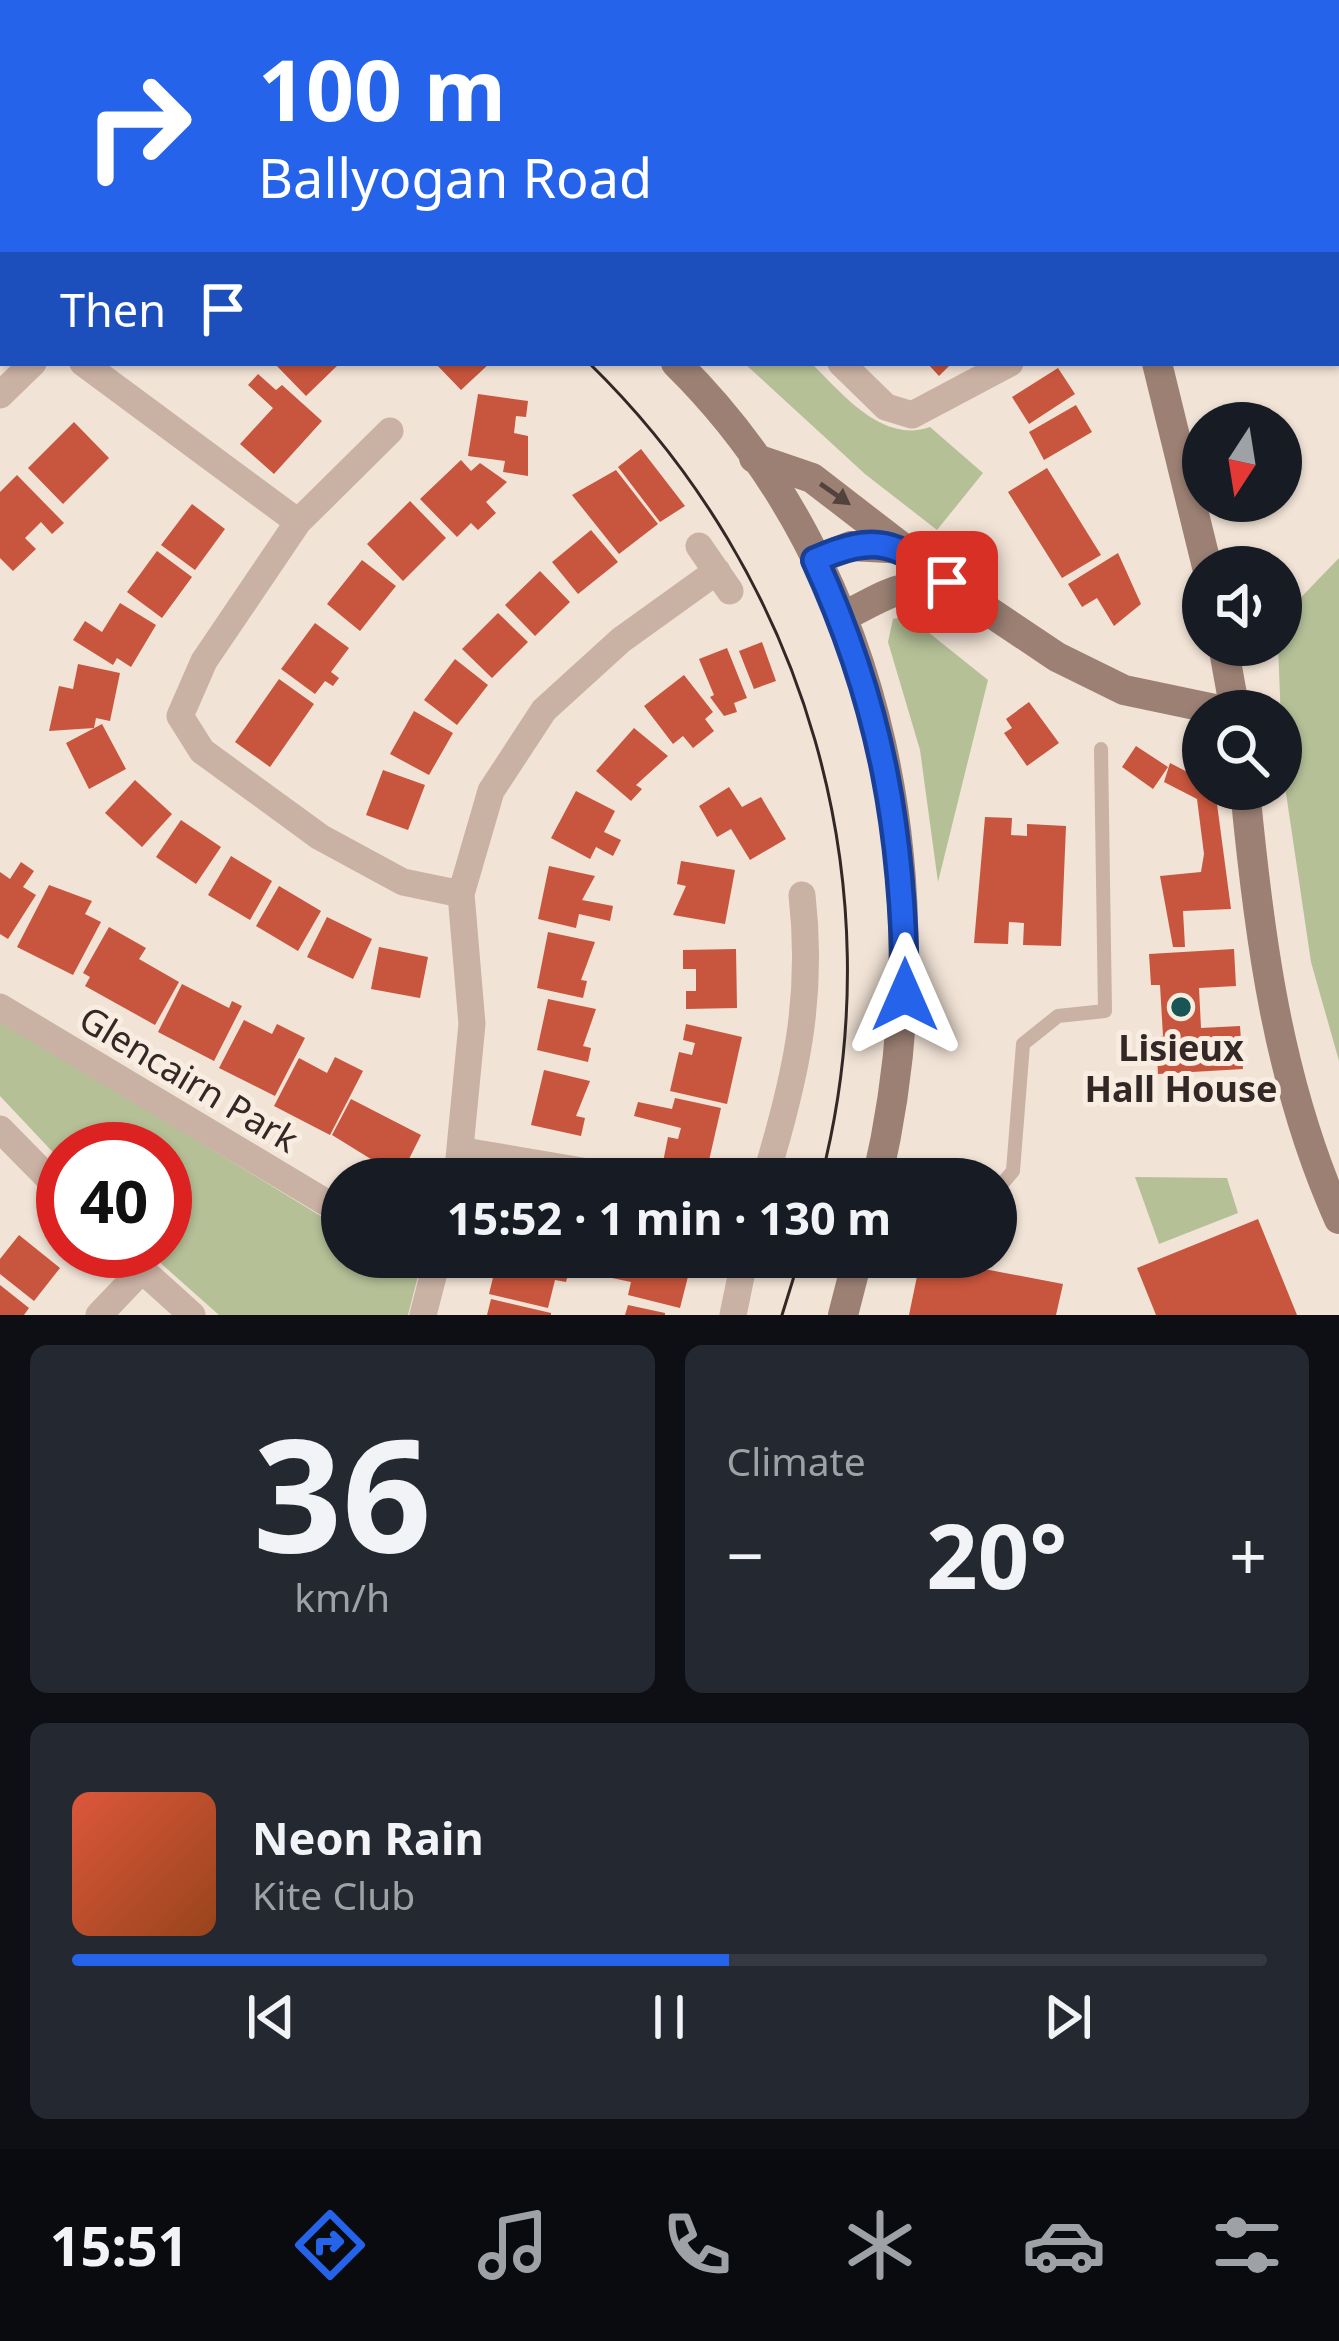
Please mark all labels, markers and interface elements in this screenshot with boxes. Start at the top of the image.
text: 100 m [258,31,506,146]
icon: right [60,48,216,204]
text: Ballyogan Road [258,140,652,214]
icon: arrive [190,276,256,342]
text: Then [60,279,166,340]
north arrow [1182,402,1302,522]
map controls [1182,402,1302,810]
one-way arrow [818,482,851,505]
pin [896,531,998,633]
button: sound [1182,546,1302,666]
icon: arrive [914,549,980,615]
button: search [1182,690,1302,810]
position arrow [842,932,968,1058]
street label: Glencairn Park [71,994,308,1163]
marker: Lisieux Hall House [1168,994,1194,1020]
place label: Lisieux Hall House [1085,1023,1277,1113]
speed limit sign: 40 [36,1122,192,1278]
text: 15:52 · 1 min · 130 m [447,1187,891,1248]
text: 36 [253,1385,431,1598]
text: Climate [727,1434,866,1487]
text: 20° [926,1493,1067,1615]
text: − [727,1509,764,1599]
text: + [1229,1509,1267,1599]
text: km/h [294,1570,390,1623]
text: Neon Rain [252,1807,484,1868]
text: Kite Club [252,1868,415,1921]
icon: previous [238,1984,304,2050]
icon: pause [636,1984,702,2050]
icon: next [1035,1984,1101,2050]
icon: directions [288,2203,372,2287]
icon: music [471,2203,555,2287]
icon: phone [655,2203,739,2287]
icon: climate [838,2203,922,2287]
icon: car [1022,2203,1106,2287]
icon: filters [1205,2203,1289,2287]
text: 15:51 [50,2208,188,2282]

